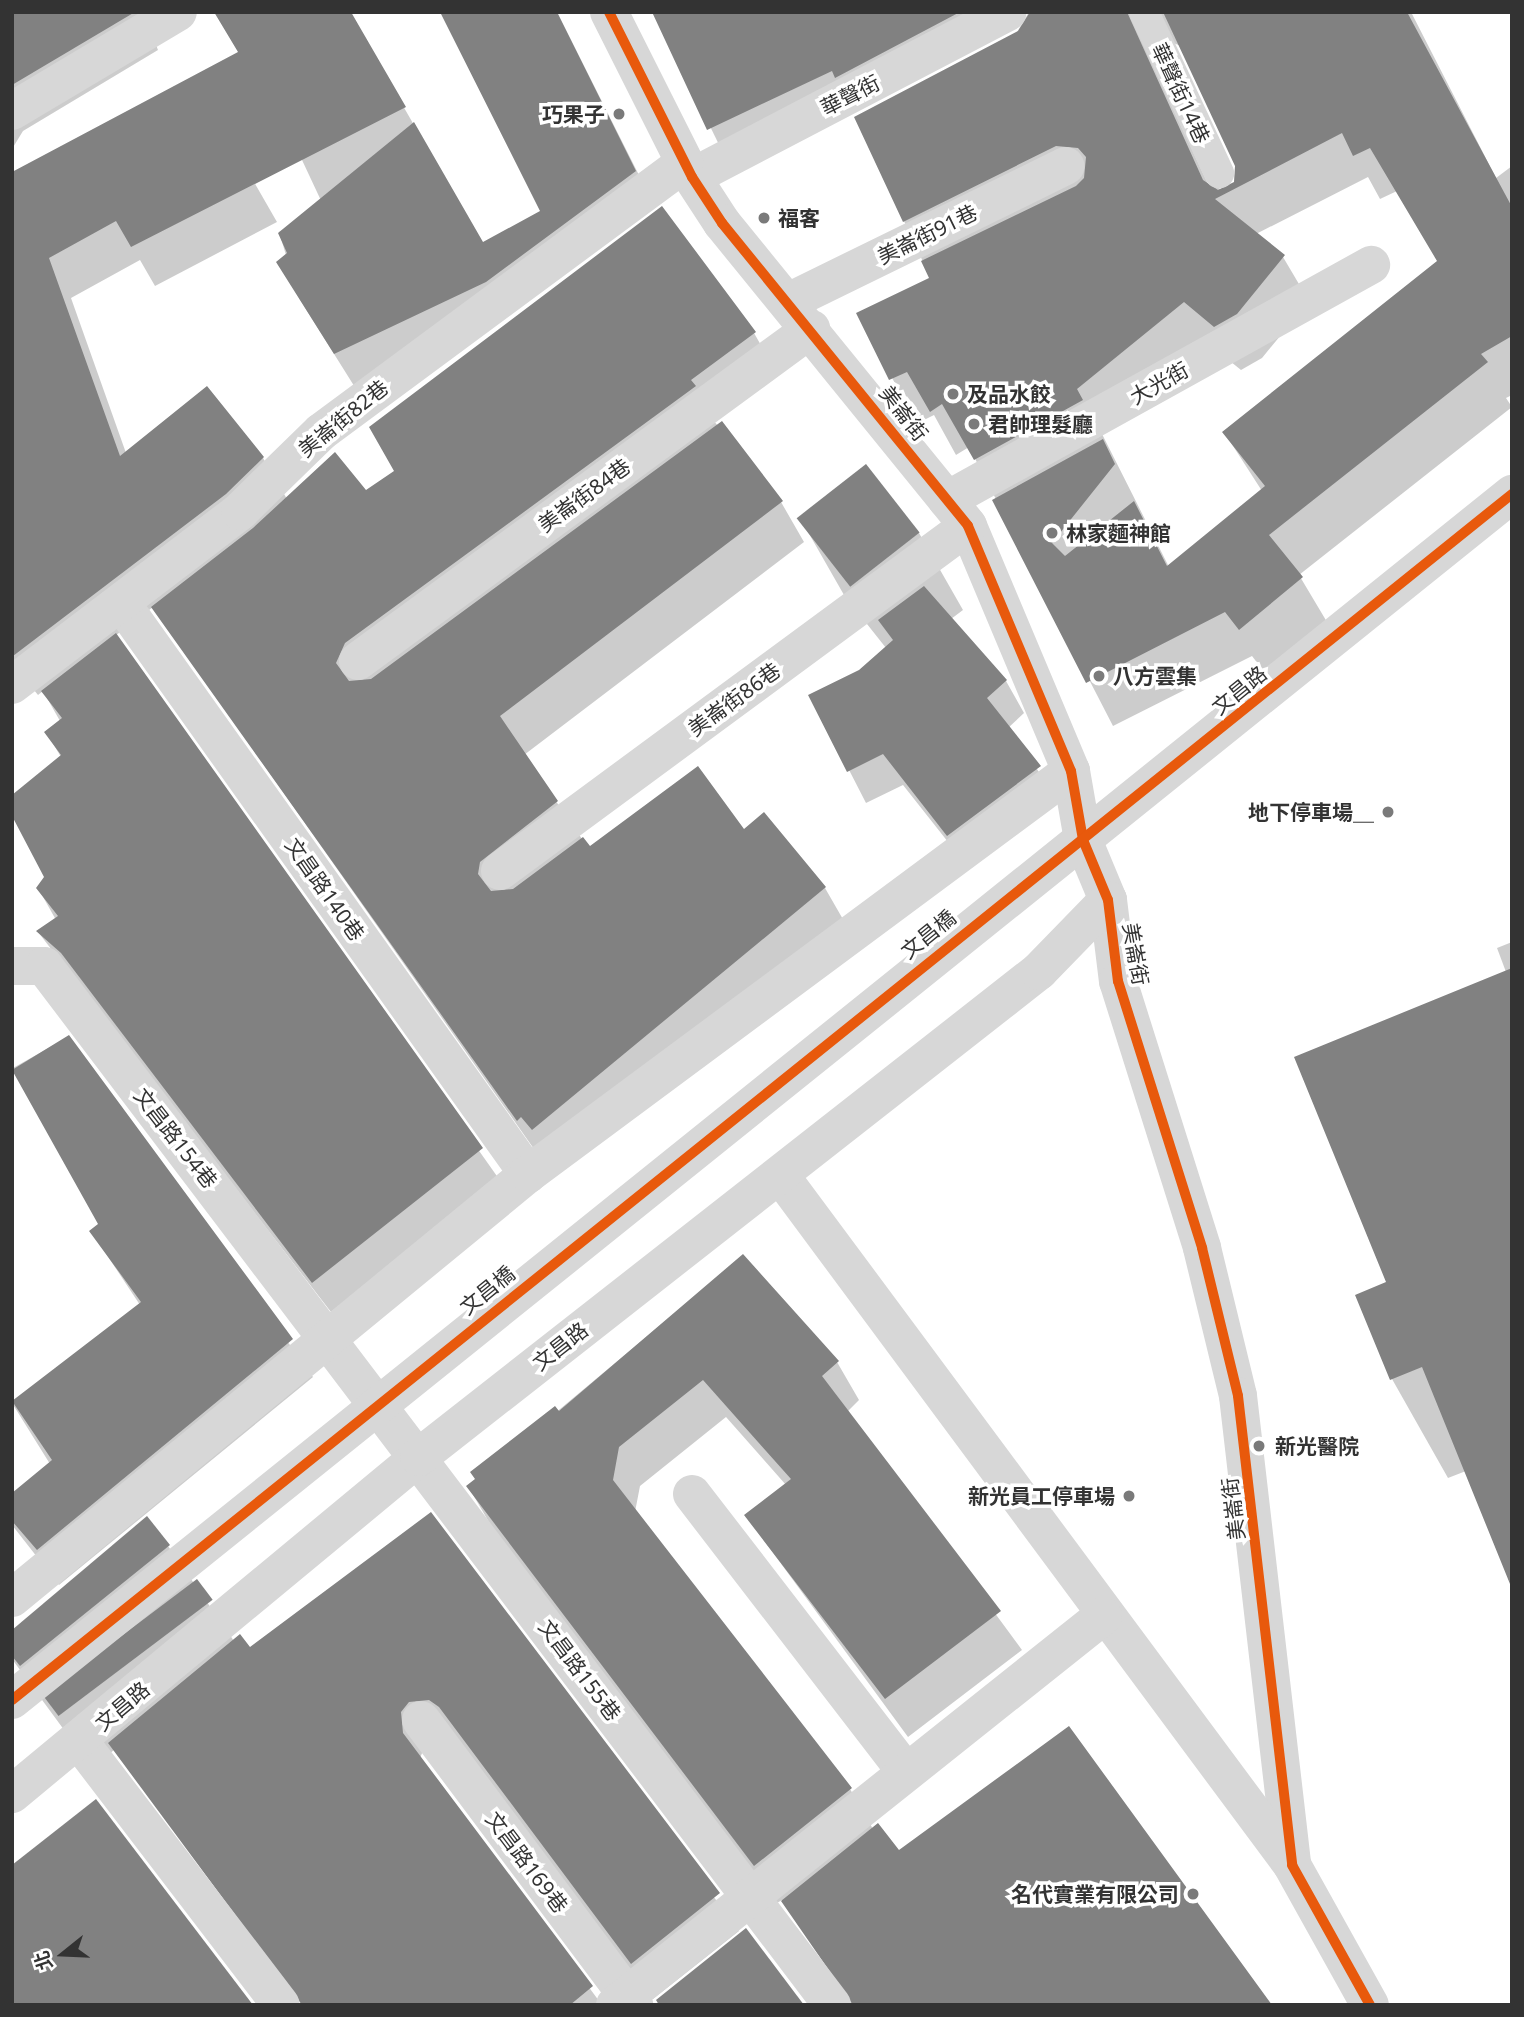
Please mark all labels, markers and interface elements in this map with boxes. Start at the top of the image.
street label: 華聲街14巷 [1147,39,1215,147]
street label: 華聲街 [816,69,884,121]
place label: 巧果子 [542,101,605,127]
marker: 巧果子 [611,106,627,122]
street label: 美崙街91巷 [873,199,981,269]
place label: 福客 [778,205,820,231]
marker: 福客 [756,210,772,226]
street label: 大光街 [1125,357,1193,409]
street label: 美崙街82巷 [293,374,393,462]
street label: 美崙街 [875,380,933,446]
place label: 及品水餃 [967,381,1051,407]
marker: 及品水餃 [945,386,961,402]
place label: 君帥理髮廳 [988,411,1093,437]
marker: 君帥理髮廳 [966,416,982,432]
street label: 美崙街84巷 [533,453,635,537]
place label: 林家麵神館 [1066,520,1171,546]
marker: 林家麵神館 [1044,525,1060,541]
street label: 美崙街86巷 [683,657,785,741]
street label: 文昌路 [1207,660,1271,720]
place label: 八方雲集 [1113,663,1197,689]
marker: 八方雲集 [1091,668,1107,684]
place label: 地下停車場＿ [1248,799,1374,825]
marker: 地下停車場＿ [1380,804,1396,820]
street label: 文昌路140巷 [280,833,370,945]
street label: 文昌橋 [896,904,960,964]
street label: 美崙街 [1118,921,1154,987]
street label: 文昌路154巷 [129,1083,223,1193]
street label: 文昌橋 [455,1260,519,1320]
street label: 文昌路 [527,1317,593,1375]
place label: 新光醫院 [1275,1433,1359,1459]
marker: 新光醫院 [1249,1436,1269,1456]
street label: 美崙街 [1217,1476,1249,1542]
place label: 新光員工停車場 [968,1483,1115,1509]
marker: 新光員工停車場 [1121,1488,1137,1504]
street label: 文昌路155巷 [534,1614,626,1726]
street label: 文昌路 [90,1676,154,1736]
street label: 文昌路169巷 [481,1806,573,1918]
place label: 名代實業有限公司 [1011,1881,1179,1907]
marker: 名代實業有限公司 [1185,1886,1201,1902]
north arrow [28,1919,98,1989]
text: 北 [28,1947,58,1974]

